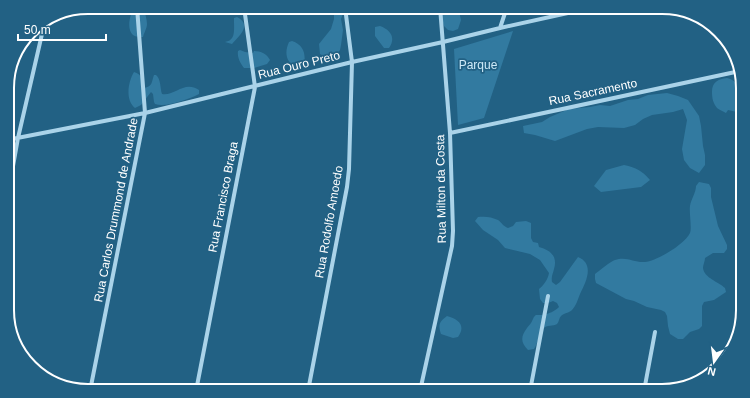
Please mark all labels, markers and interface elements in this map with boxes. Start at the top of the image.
scale bar [18,16,106,42]
text: 50 m [24,23,51,37]
street label: Rua Ouro Preto [257,48,342,82]
park label: Parque [459,58,498,72]
street label: Rua Sacramento [548,76,639,108]
street label: Rua Carlos Drummond de Andrade [91,116,141,303]
street label: Rua Milton da Costa [433,134,449,243]
street label: Rua Francisco Braga [205,140,241,254]
street label: Rua Rodolfo Amoedo [312,164,346,279]
north arrow [694,342,734,382]
text: N [706,365,717,378]

